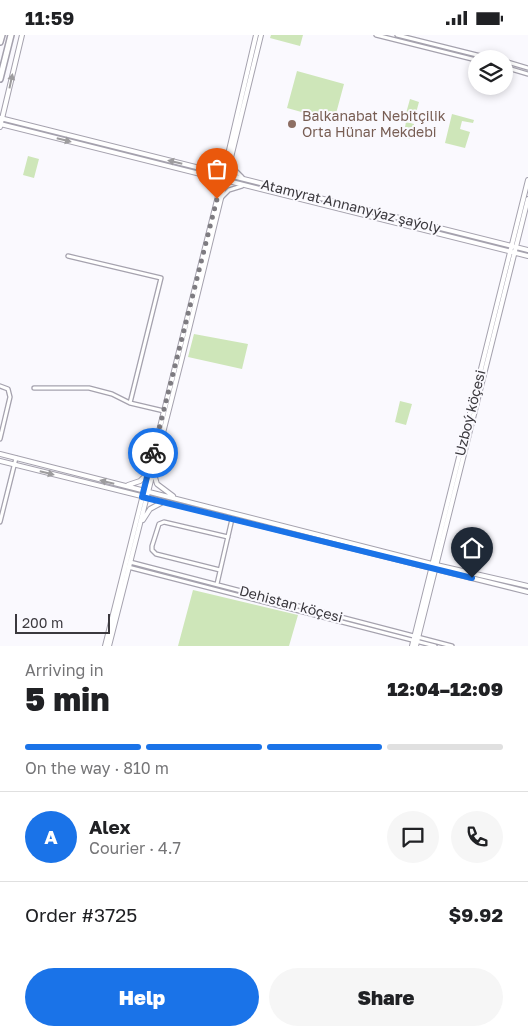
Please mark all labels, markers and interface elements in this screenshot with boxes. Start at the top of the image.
text: 11:59 [25,6,74,29]
map controls [468,50,513,95]
button: layers [468,50,513,95]
one-way arrow [7,74,15,89]
place label: Balkanabat Nebitçilik Orta Hünar Mekdebi [302,107,446,140]
marker: Balkanabat Nebitçilik Orta Hünar Mekdebi [286,118,298,130]
one-way arrow [57,137,72,145]
pin [196,148,238,199]
icon: bag [203,155,231,183]
one-way arrow [168,158,183,166]
street label: Atamyrat Annanyýaz şaýoly [260,175,443,236]
street label: Uzboý köçesi [451,368,488,458]
courier [128,428,178,478]
icon: bike [139,439,167,467]
one-way arrow [40,469,55,477]
one-way arrow [100,477,115,485]
pin [451,527,493,578]
icon: home [458,534,486,562]
street label: Dehistan köçesi [238,582,345,625]
scale bar [15,611,110,634]
text: 200 m [22,614,63,631]
text: Arriving in [25,660,104,680]
text: 12:04–12:09 [387,677,503,700]
text: 5 min [25,680,110,718]
text: On the way · 810 m [25,758,169,778]
button: chat [387,811,439,863]
button: phone [451,811,503,863]
text: Alex [89,815,130,838]
text: A [44,825,58,848]
text: Courier · 4.7 [89,838,181,858]
text: Order #3725 [25,903,137,926]
text: $9.92 [448,903,503,926]
button: Help [25,968,259,1026]
button: Share [269,968,503,1026]

